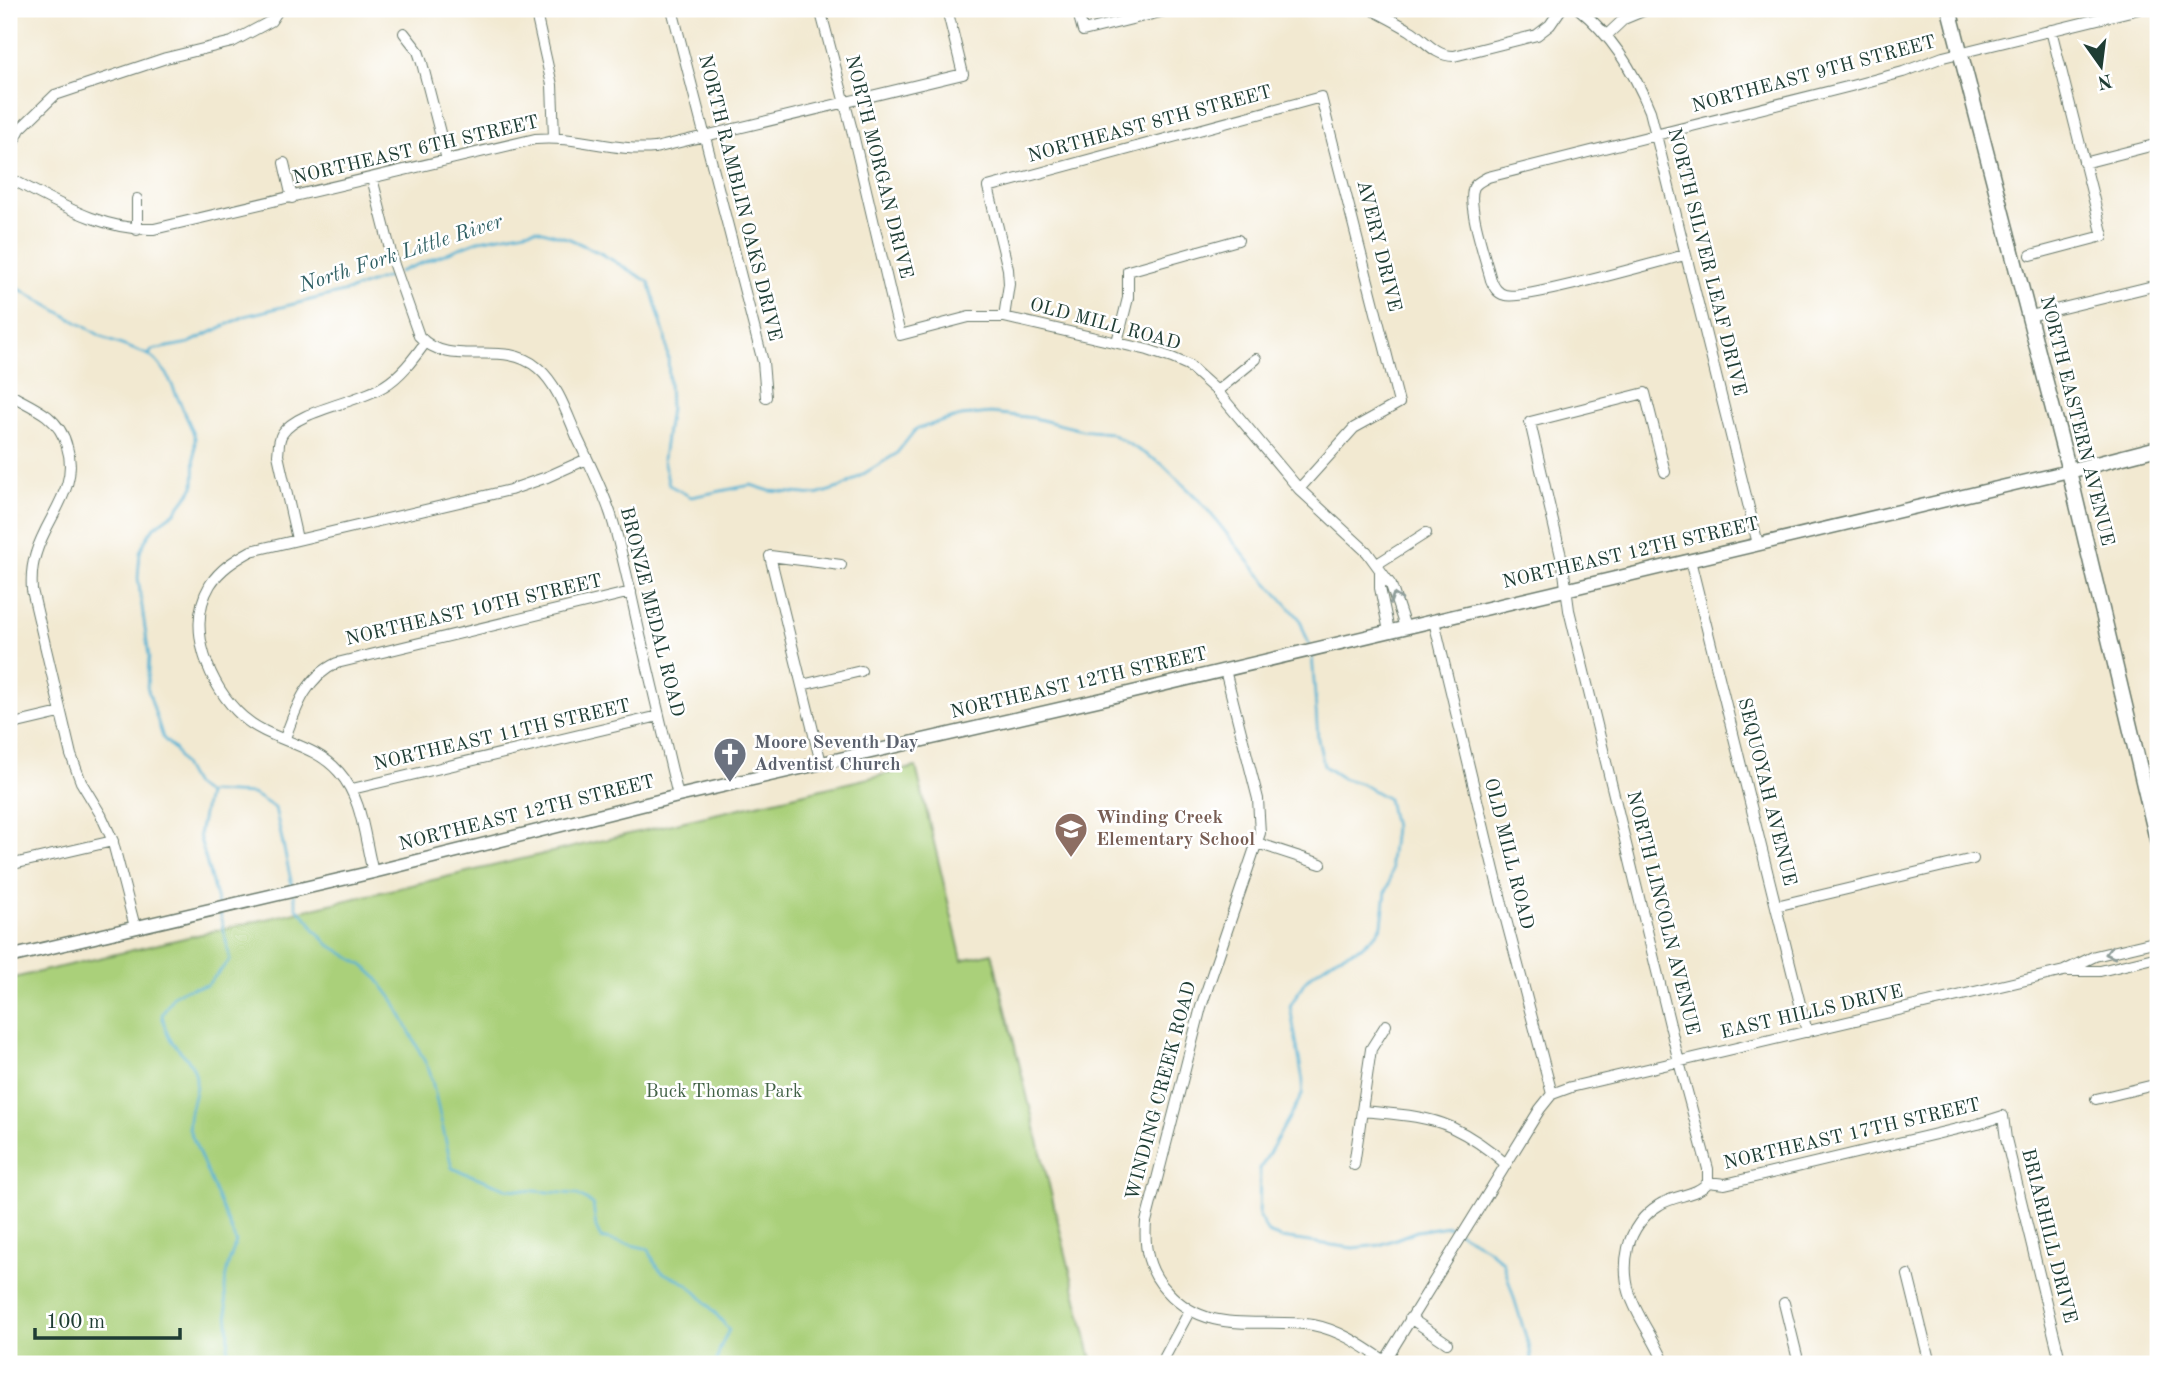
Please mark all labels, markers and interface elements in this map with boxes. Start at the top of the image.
north arrow [2066,32,2136,102]
street label: NORTHEAST 9TH STREET [1690,33,1938,117]
street label: NORTH RAMBLIN OAKS DRIVE [694,53,784,343]
street label: NORTH MORGAN DRIVE [841,53,915,281]
text: N [2095,69,2114,91]
street label: NORTHEAST 8TH STREET [1026,83,1274,167]
street label: NORTHEAST 6TH STREET [291,113,541,189]
street label: NORTH SILVER LEAF DRIVE [1663,126,1749,398]
street label: AVERY DRIVE [1352,178,1404,314]
water label: North Fork Little River [296,211,506,297]
street label: NORTH EASTERN AVENUE [2036,294,2116,548]
street label: OLD MILL ROAD [1027,296,1183,354]
street label: BRONZE MEDAL ROAD [616,505,686,719]
street label: NORTHEAST 12TH STREET [1501,515,1761,593]
street label: NORTHEAST 10TH STREET [344,572,604,650]
one-way arrow [1389,593,1404,605]
street label: NORTHEAST 12TH STREET [949,645,1209,723]
street label: SEQUOYAH AVENUE [1733,696,1799,888]
street label: NORTHEAST 11TH STREET [372,697,632,775]
place label: Moore Seventh Day Adventist Church [754,734,919,775]
church icon: Moore Seventh Day Adventist Church [711,735,749,784]
street label: NORTHEAST 12TH STREET [397,773,657,855]
street label: OLD MILL ROAD [1480,776,1536,932]
street label: NORTH LINCOLN AVENUE [1622,789,1702,1037]
place label: Winding Creek Elementary School [1096,809,1255,850]
school or university icon: Winding Creek Elementary School [1052,810,1090,859]
one-way arrow [2104,944,2116,959]
street label: WINDING CREEK ROAD [1124,980,1200,1202]
street label: EAST HILLS DRIVE [1719,983,1905,1043]
park label: Buck Thomas Park [645,1083,803,1102]
street label: NORTHEAST 17TH STREET [1722,1096,1982,1174]
street label: BRIARHILL DRIVE [2017,1147,2079,1325]
scale bar [35,1296,180,1340]
text: 100 m [46,1312,105,1333]

